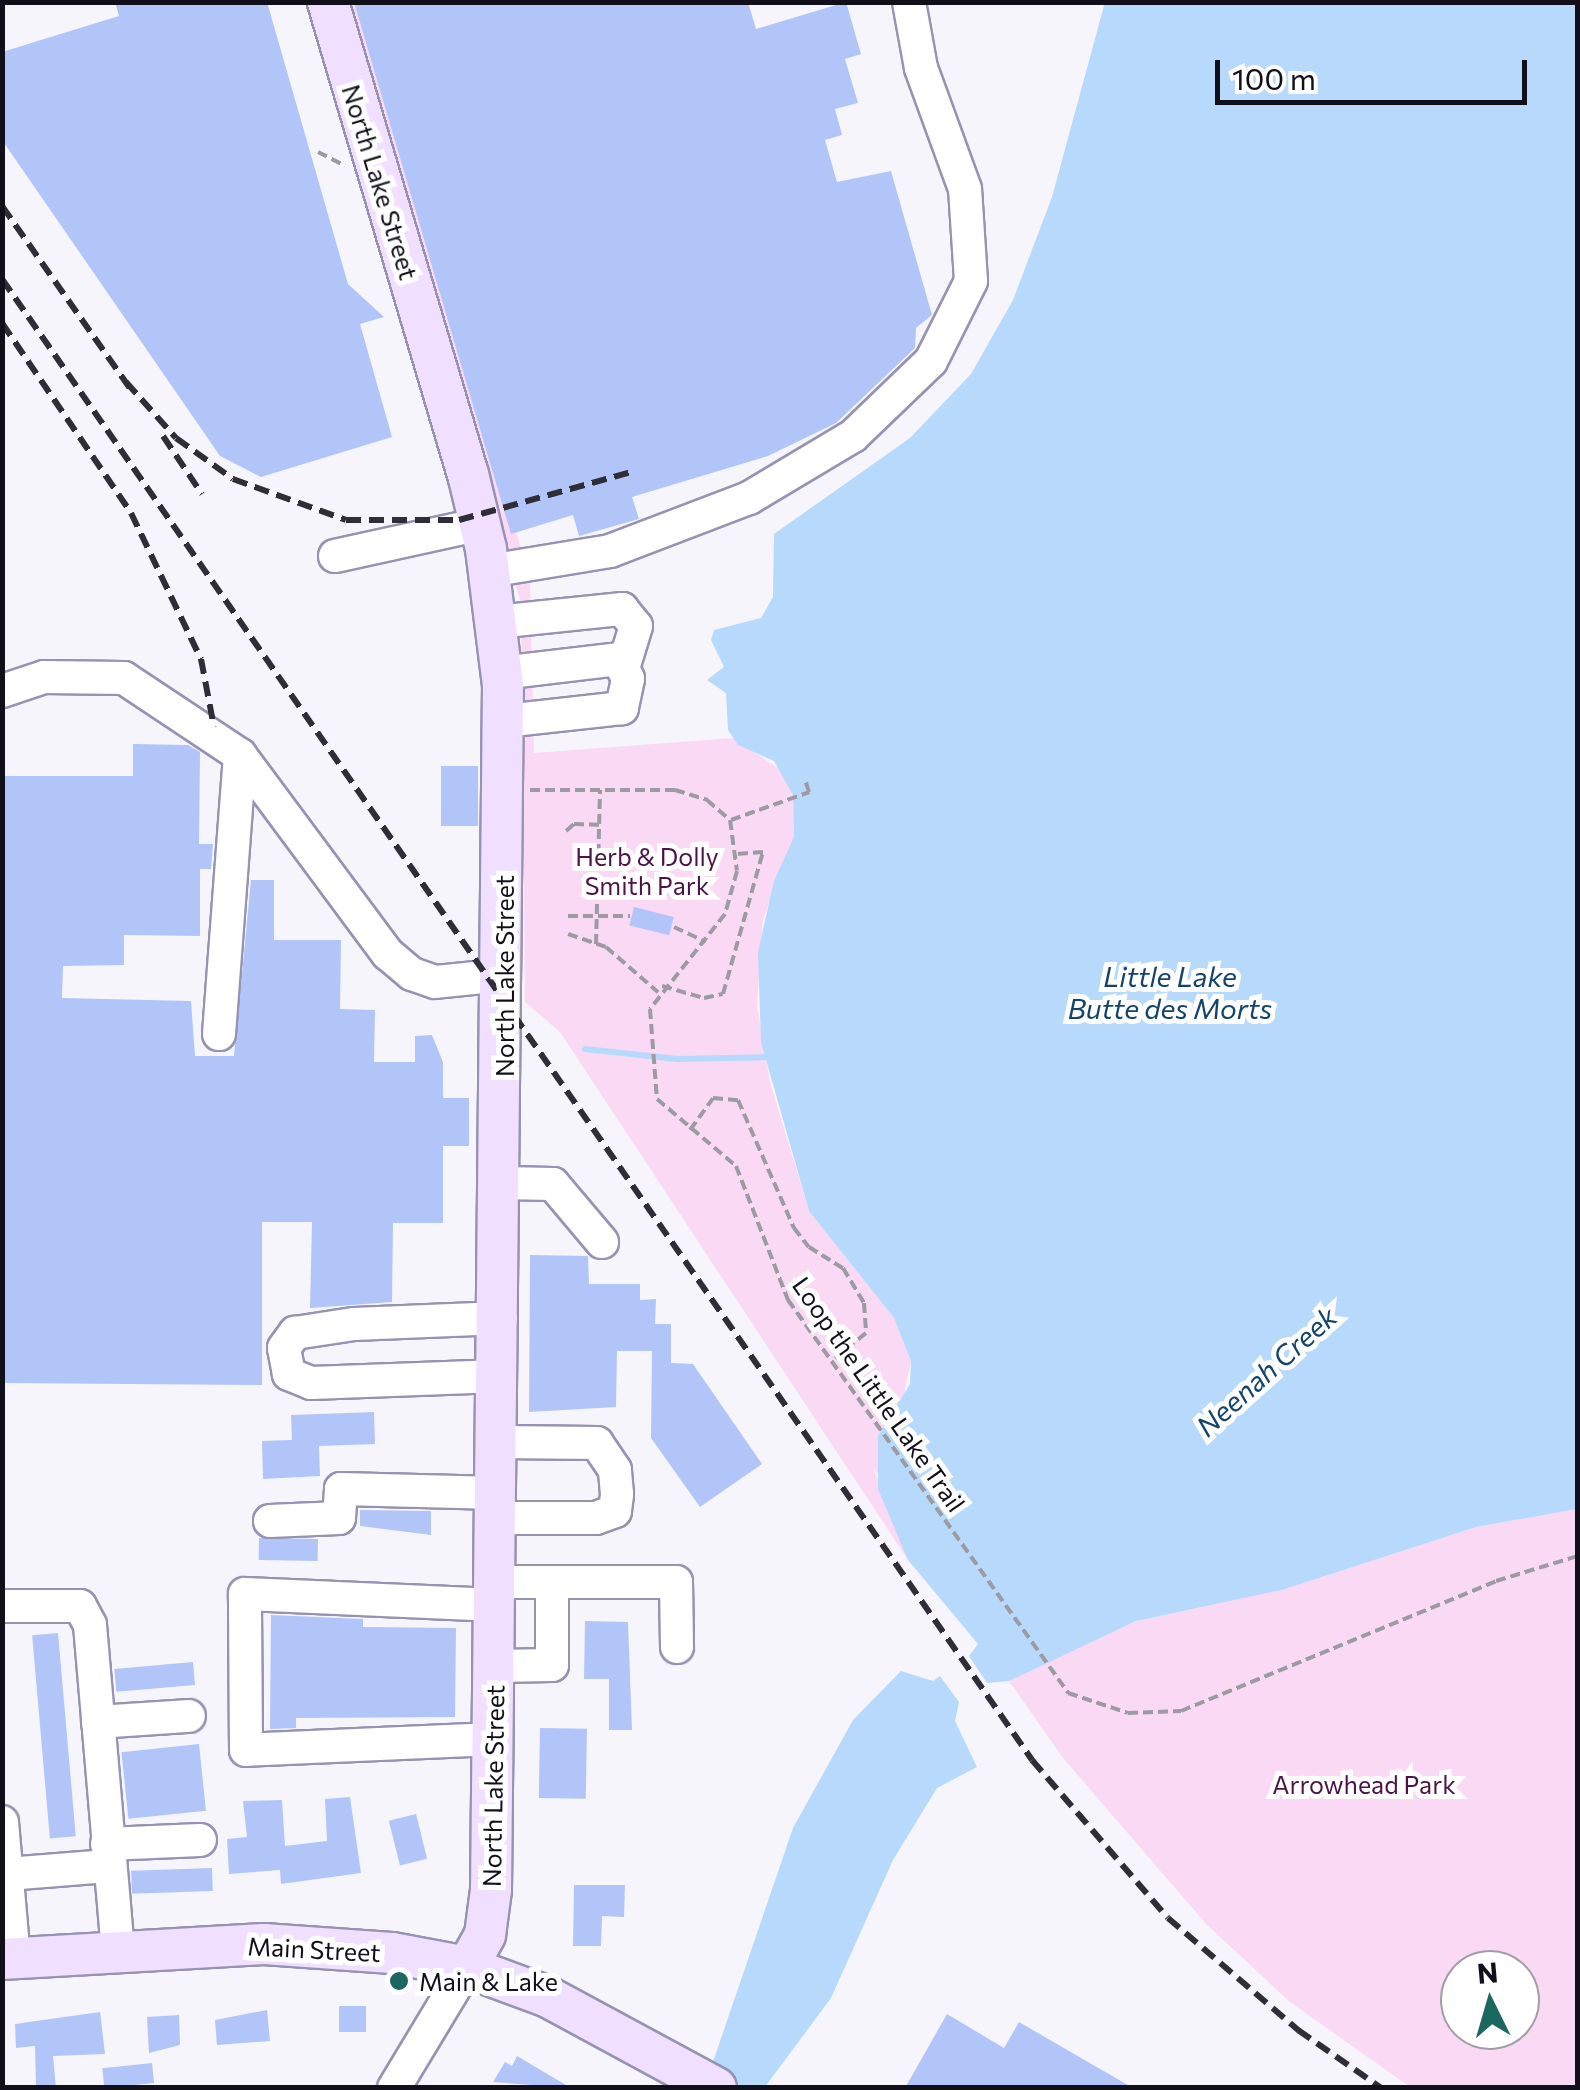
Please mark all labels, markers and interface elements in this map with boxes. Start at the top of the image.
scale bar [1220,40,1532,102]
text: 100 m [1232,59,1316,96]
street label: North Lake Street [336,81,424,283]
park label: Herb & Dolly Smith Park [575,842,719,901]
street label: North Lake Street [489,875,519,1077]
water label: Little Lake Butte des Morts [1068,959,1272,1025]
street label: Loop the Little Lake Trail [786,1271,972,1517]
water label: Neenah Creek [1189,1299,1343,1443]
street label: North Lake Street [476,1685,510,1887]
park label: Arrowhead Park [1272,1769,1456,1799]
street label: Main Street [247,1931,381,1967]
north arrow [1440,1950,1540,2050]
text: N [1476,1954,1500,1990]
place label: Main & Lake [419,1966,558,1996]
marker: Main & Lake [388,1970,410,1992]

